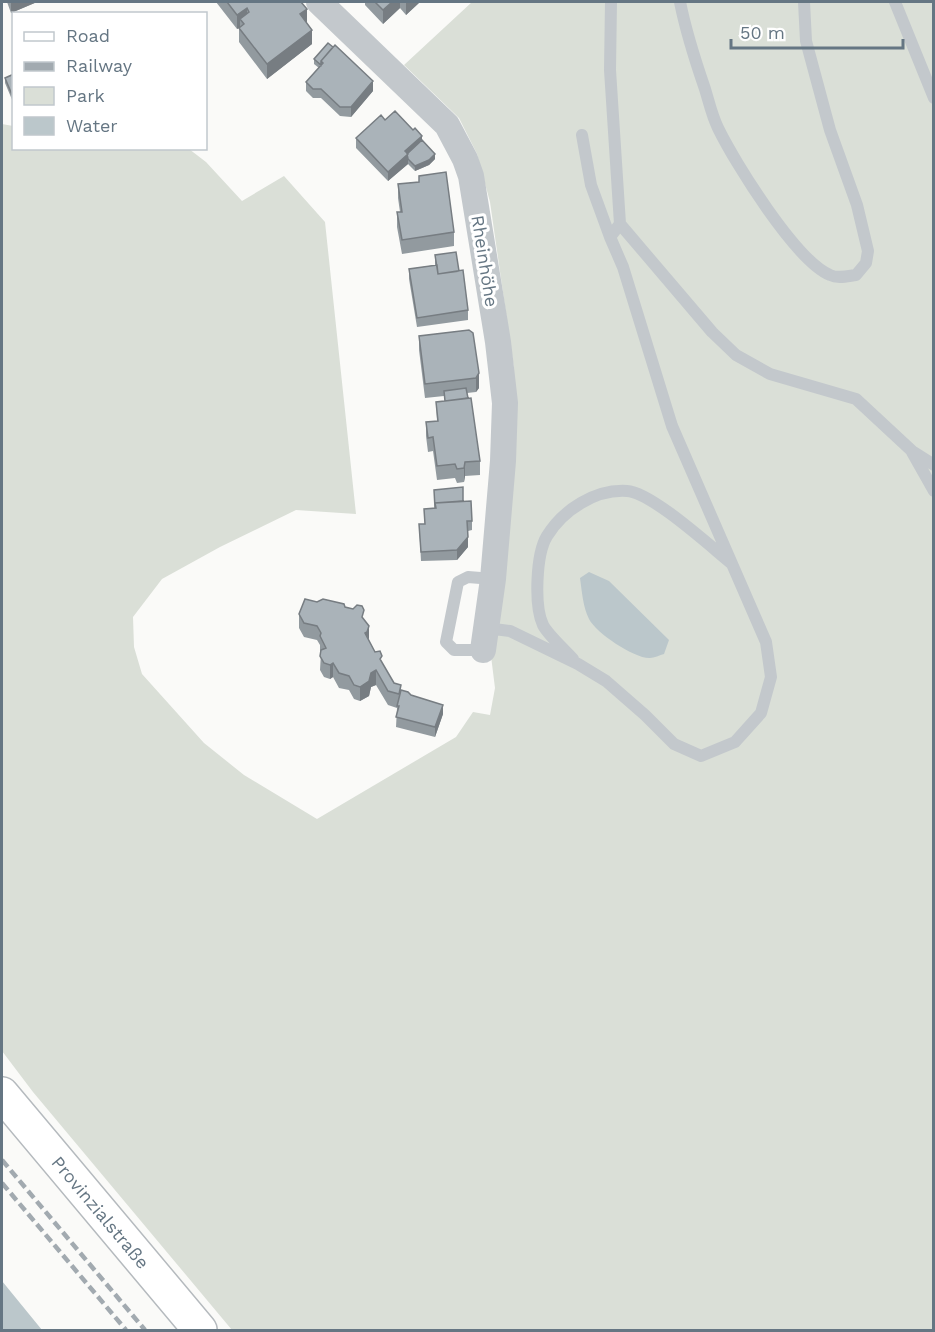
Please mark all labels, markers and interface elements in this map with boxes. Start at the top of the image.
legend [12,12,207,150]
scale bar [731,12,904,50]
text: 50 m [740,22,785,43]
text: Road [66,25,110,46]
text: Railway [66,55,133,76]
text: Park [66,85,105,106]
text: Water [66,115,118,136]
street label: Rheinhöhe [467,214,503,308]
street label: Provinzialstraße [48,1152,154,1272]

